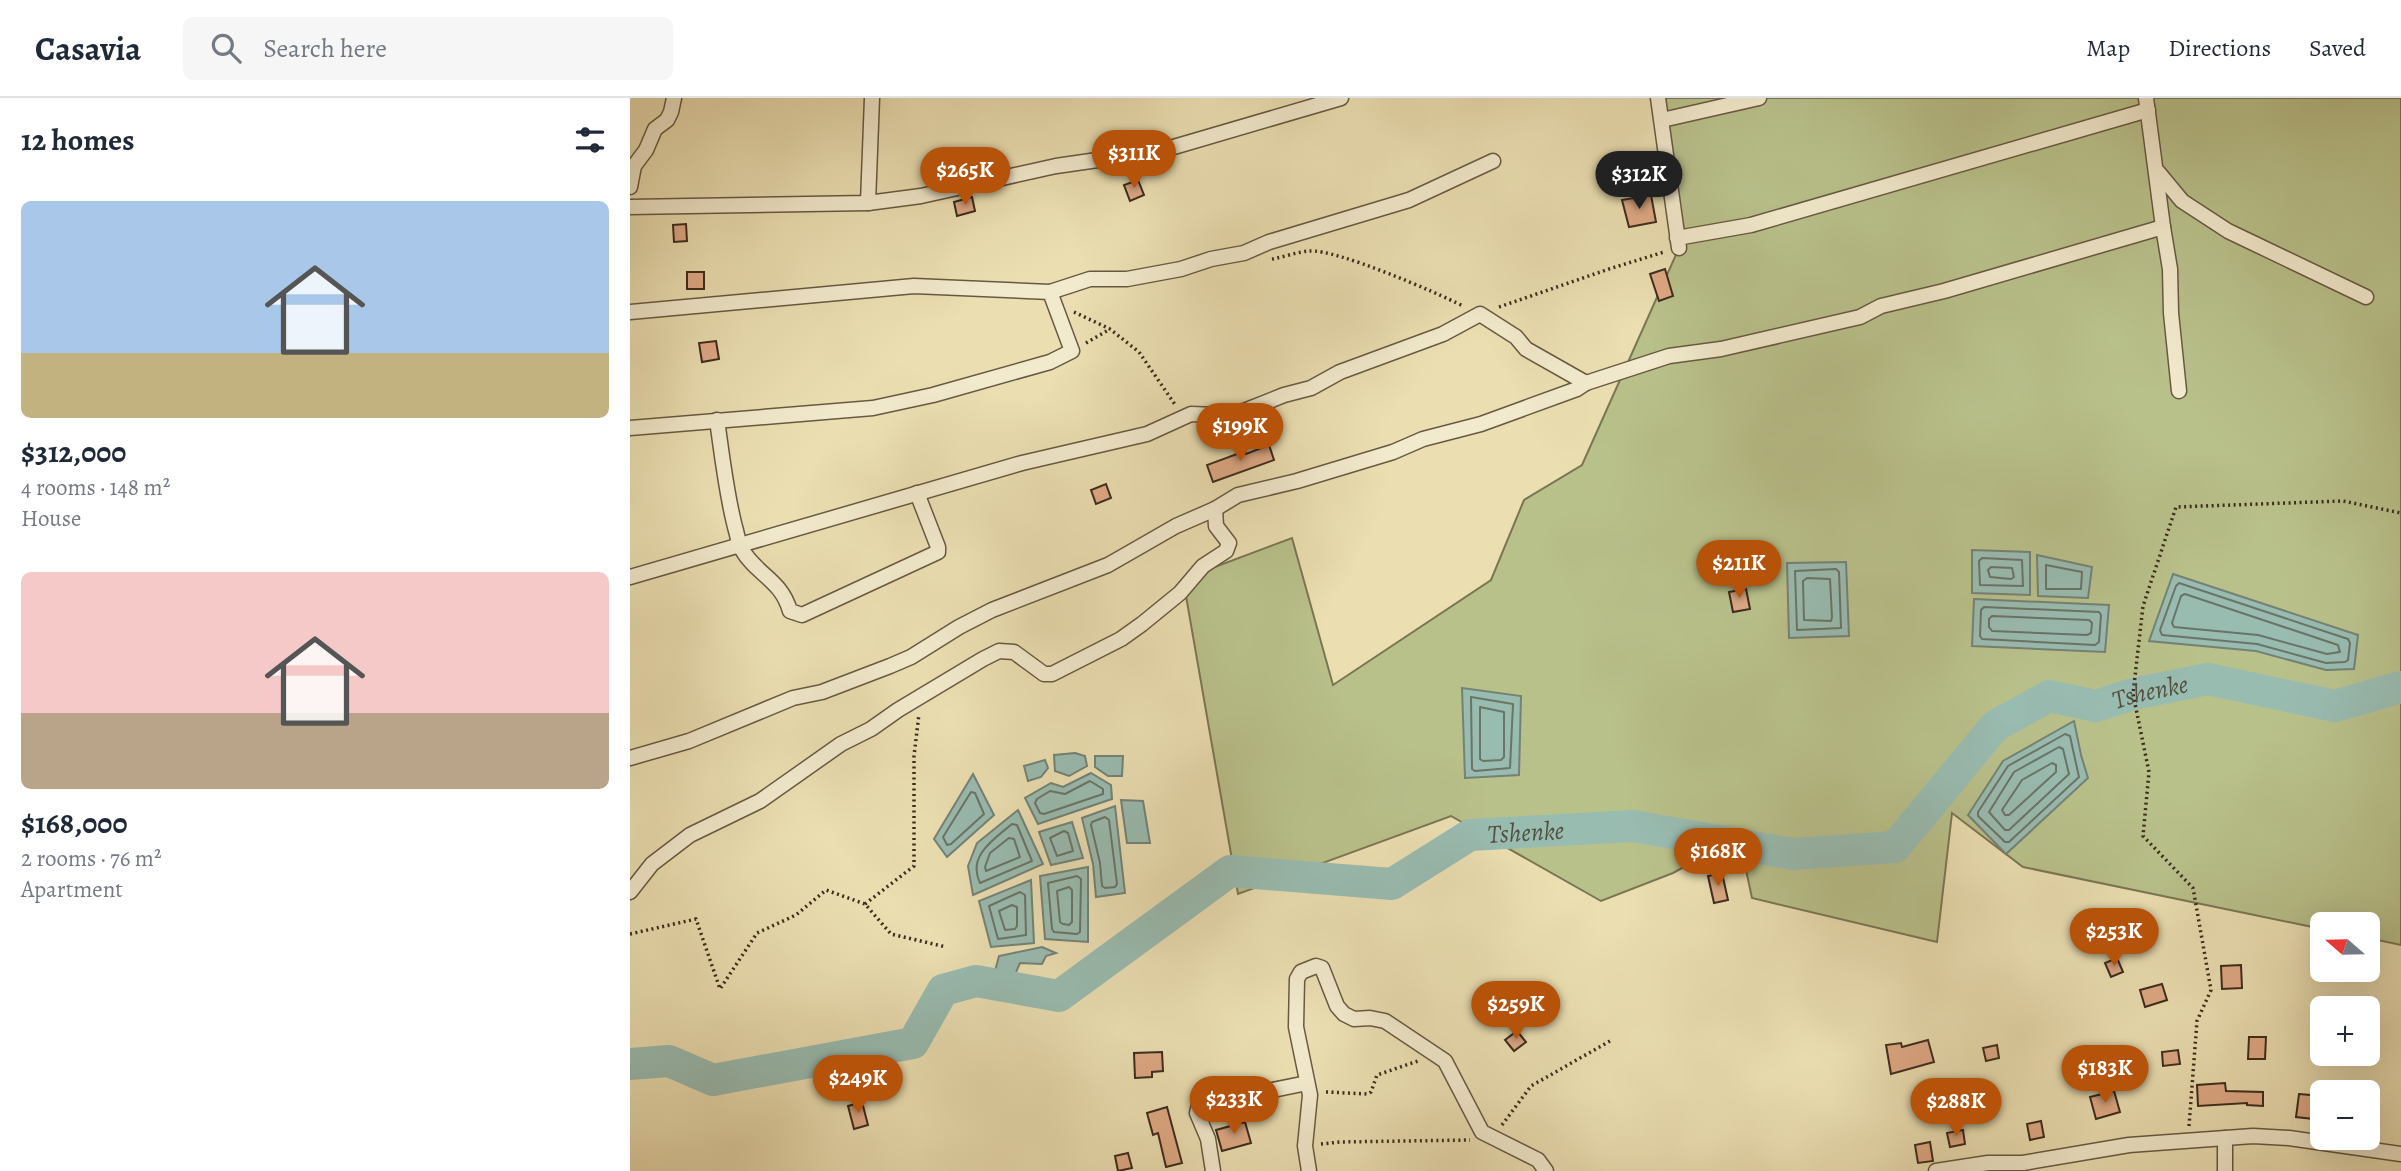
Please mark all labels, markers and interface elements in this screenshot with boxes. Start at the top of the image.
search box [183,17,673,80]
text: Casavia [35,26,141,71]
icon: search [207,29,245,67]
text: Search here [263,31,387,66]
text: Map [2086,32,2130,64]
text: Directions [2168,32,2271,64]
text: Saved [2309,32,2366,64]
text: 12 homes [21,120,134,160]
icon: filters [571,121,609,159]
pin: $311K [1085,130,1183,190]
text: $311K [1108,137,1160,168]
pin: $265K [916,148,1014,207]
pin: $312K [1590,152,1688,211]
text: $265K [936,154,994,185]
text: $312K [1611,158,1667,189]
icon: home [252,247,378,373]
pin: $199K [1191,404,1289,463]
text: $199K [1212,410,1268,441]
text: $312,000 [21,432,126,472]
text: 4 rooms · 148 m² [21,472,170,503]
text: House [21,503,81,534]
pin: $211K [1690,540,1788,600]
text: $211K [1712,547,1766,578]
icon: home [252,618,378,744]
water label: Tshenke [2107,666,2191,717]
text: $168,000 [21,803,127,843]
water label: Tshenke [1486,812,1565,852]
pin: $168K [1669,828,1767,888]
text: $168K [1690,835,1746,866]
text: 2 rooms · 76 m² [21,843,162,874]
text: Apartment [21,874,123,905]
pin: $253K [2065,908,2163,968]
north arrow [2310,912,2380,982]
map controls [2310,912,2380,1150]
text: $253K [2086,915,2142,946]
pin: $259K [1467,982,1565,1041]
text: $259K [1487,988,1545,1019]
button: + [2310,996,2380,1066]
pin: $183K [2056,1046,2154,1105]
text: $183K [2078,1052,2133,1083]
pin: $249K [809,1056,907,1115]
text: $249K [829,1062,887,1093]
pin: $233K [1185,1076,1283,1136]
pin: $288K [1907,1079,2005,1138]
button: − [2310,1080,2380,1150]
text: $233K [1206,1083,1262,1114]
text: $288K [1926,1085,1986,1116]

